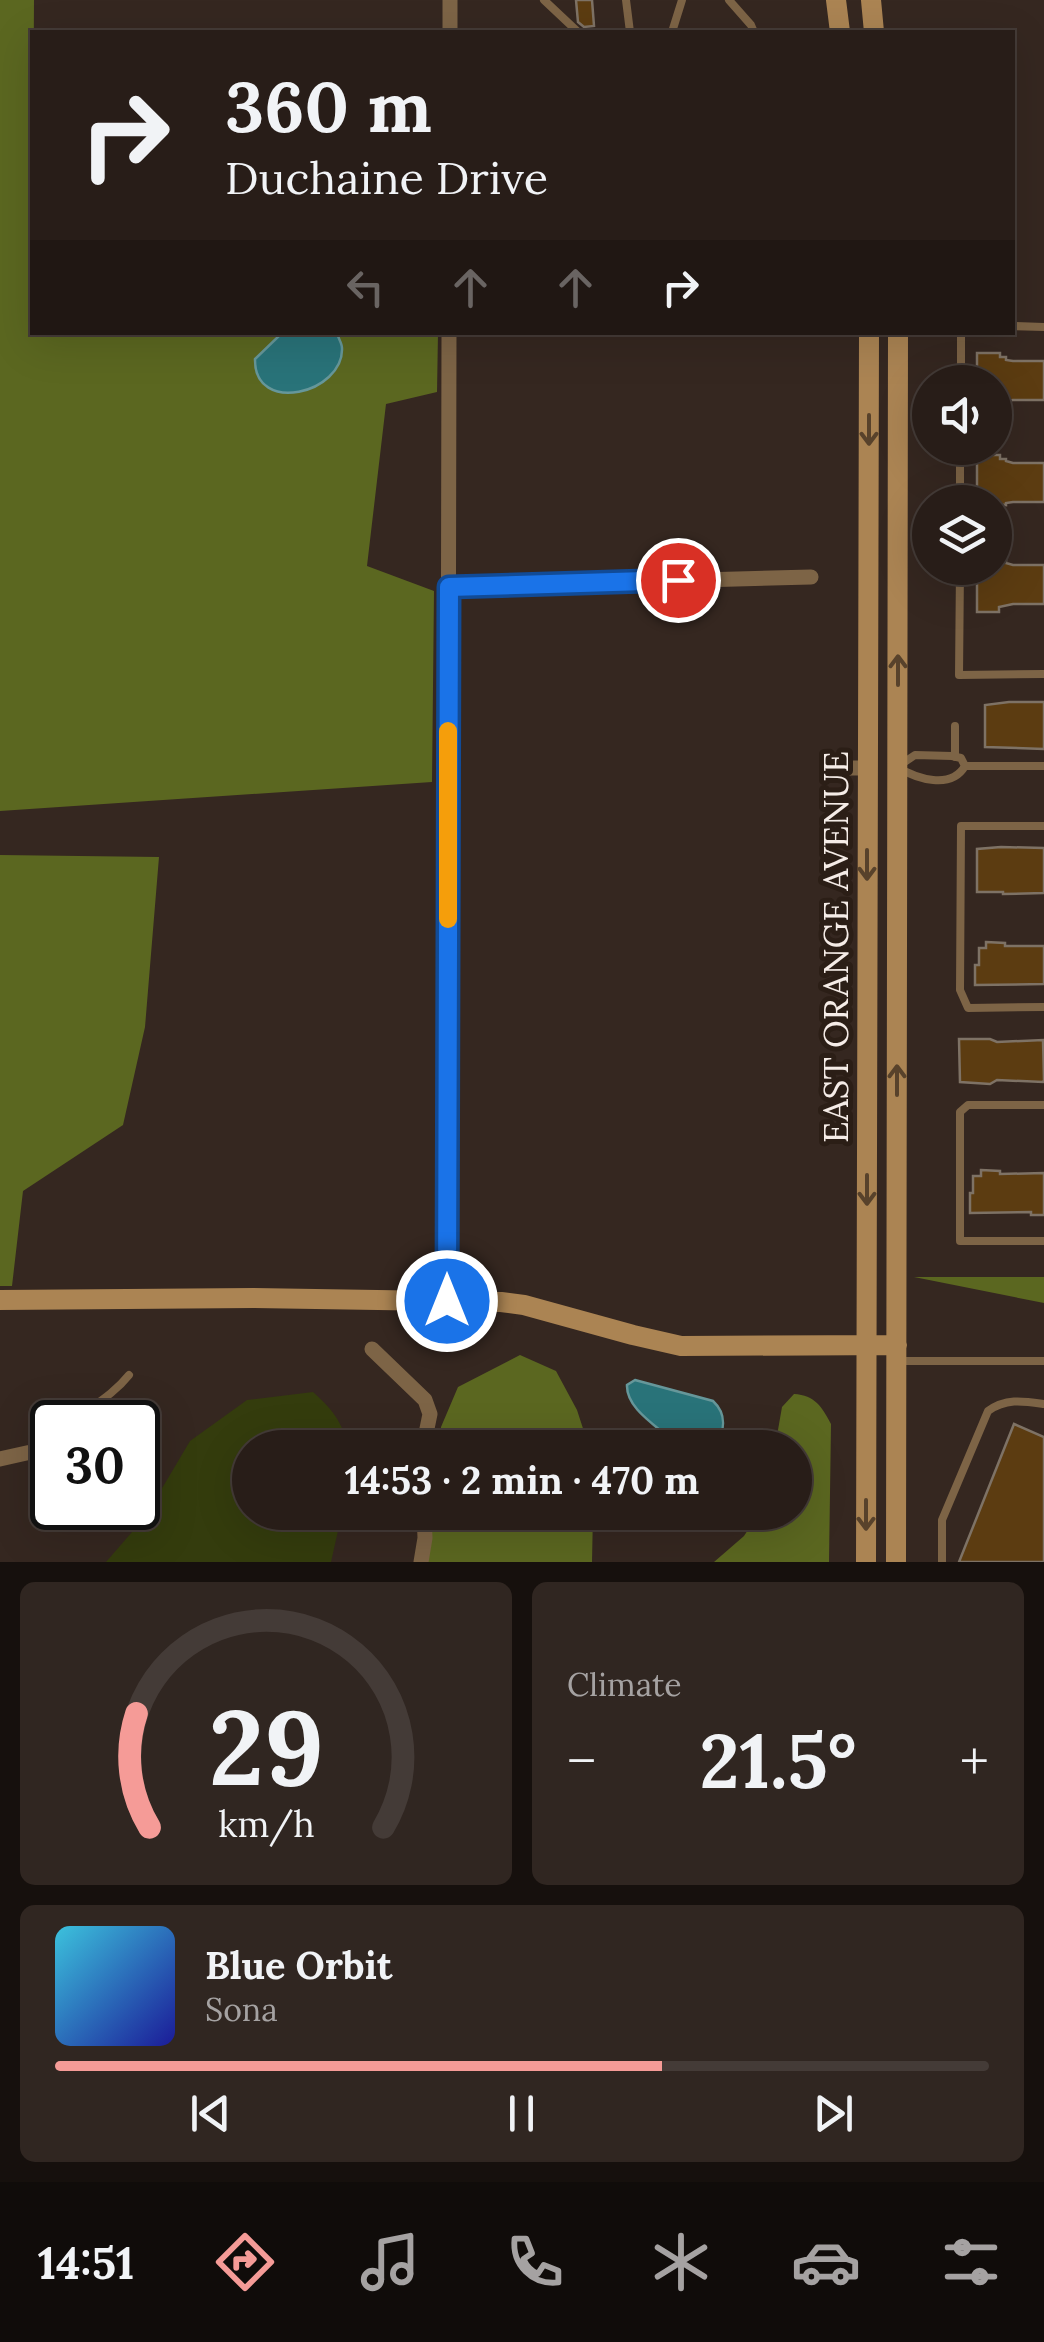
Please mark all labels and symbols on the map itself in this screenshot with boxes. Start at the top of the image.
one-way arrow [860,412,878,445]
pin [636,538,721,623]
one-way arrow [888,654,908,686]
street label: EAST ORANGE AVENUE [813,751,858,1143]
one-way arrow [858,848,876,881]
one-way arrow [888,1064,906,1096]
one-way arrow [858,1174,876,1206]
position arrow [395,1249,499,1353]
speed limit sign: 30 [30,1400,160,1530]
one-way arrow [856,1498,876,1531]

